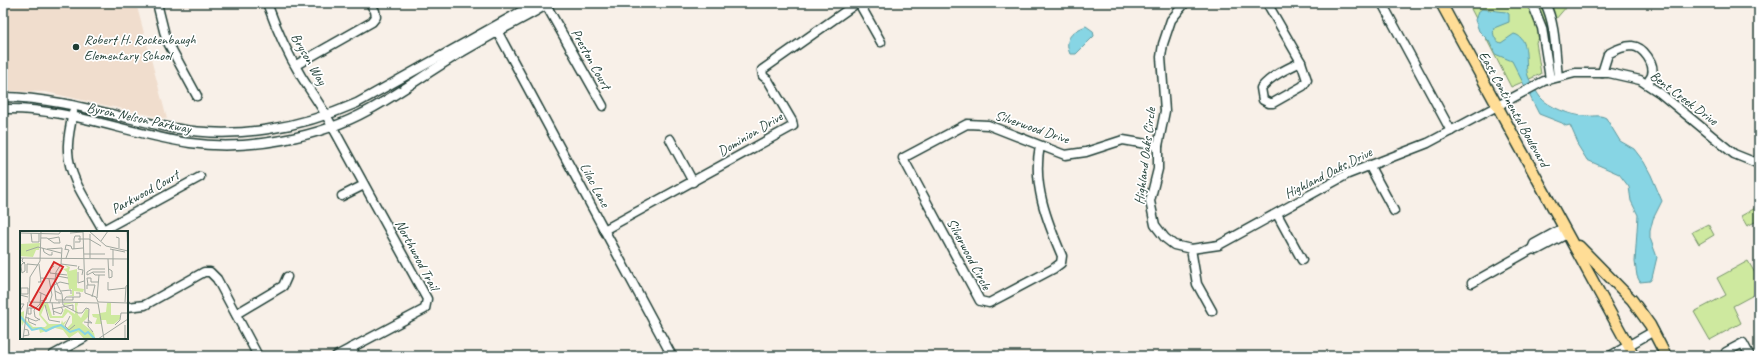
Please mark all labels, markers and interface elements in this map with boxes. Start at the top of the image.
street label: Preston Court [567,26,616,94]
street label: Bryson Way [287,30,331,89]
place label: Robert H. Rockenbaugh Elementary School [84,31,196,64]
marker: Robert H. Rockenbaugh Elementary School [71,42,81,52]
street label: East Continental Boulevard [1475,48,1554,172]
street label: Bent Creek Drive [1647,67,1722,130]
street label: Byron Nelson Parkway [85,99,194,138]
street label: Highland Oaks Circle [1131,105,1160,205]
street label: Silverwood Drive [993,106,1073,148]
street label: Dominion Drive [715,107,787,160]
street label: Highland Oaks Drive [1281,143,1376,202]
street label: Lilac Lane [576,160,614,211]
street label: Parkwood Court [108,165,184,218]
street label: Silverwood Circle [943,215,996,294]
street label: Northwood Trail [391,217,444,295]
inset map [20,231,128,339]

